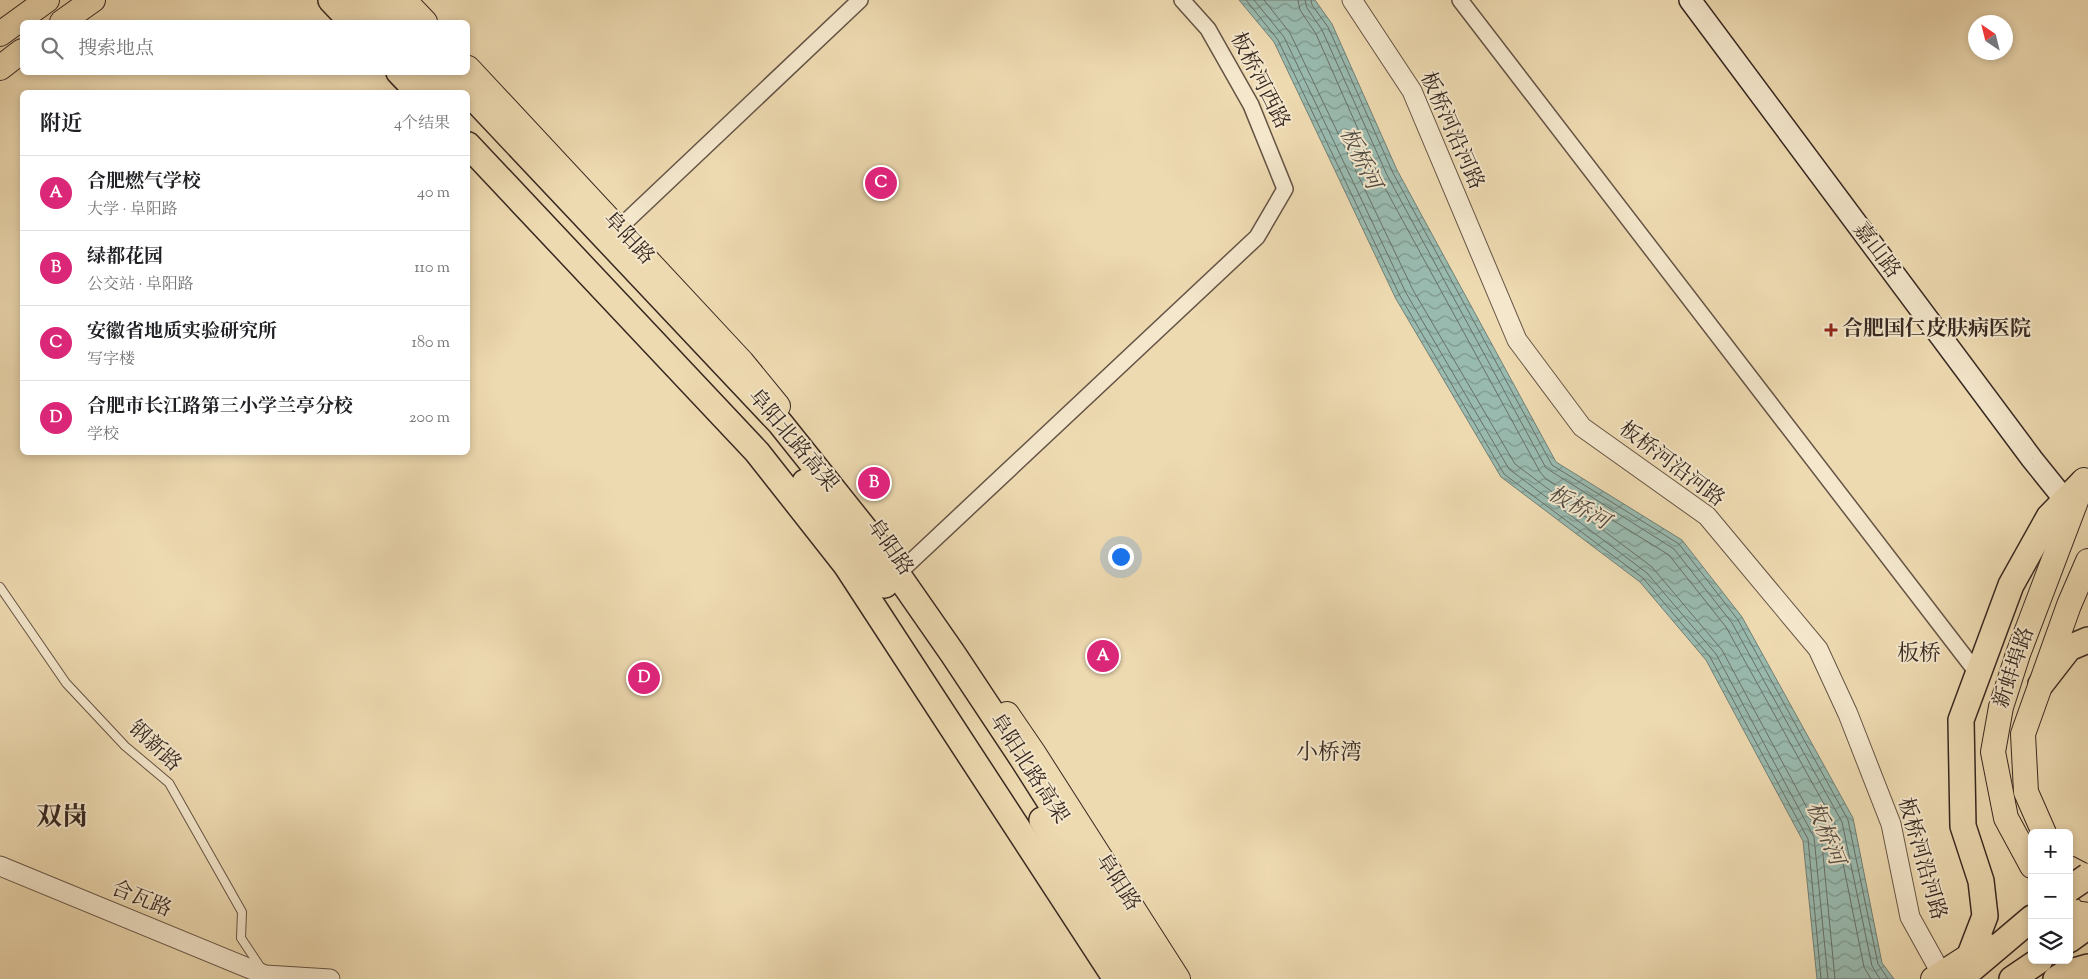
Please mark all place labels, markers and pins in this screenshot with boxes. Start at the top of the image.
pin: C [865,164,897,202]
place label: 合肥国仁皮肤病医院 [1842,315,2031,345]
marker: 合肥国仁皮肤病医院 [1824,323,1838,337]
pin: B [858,464,890,502]
pin: A [1087,637,1119,675]
pin: D [628,659,660,697]

